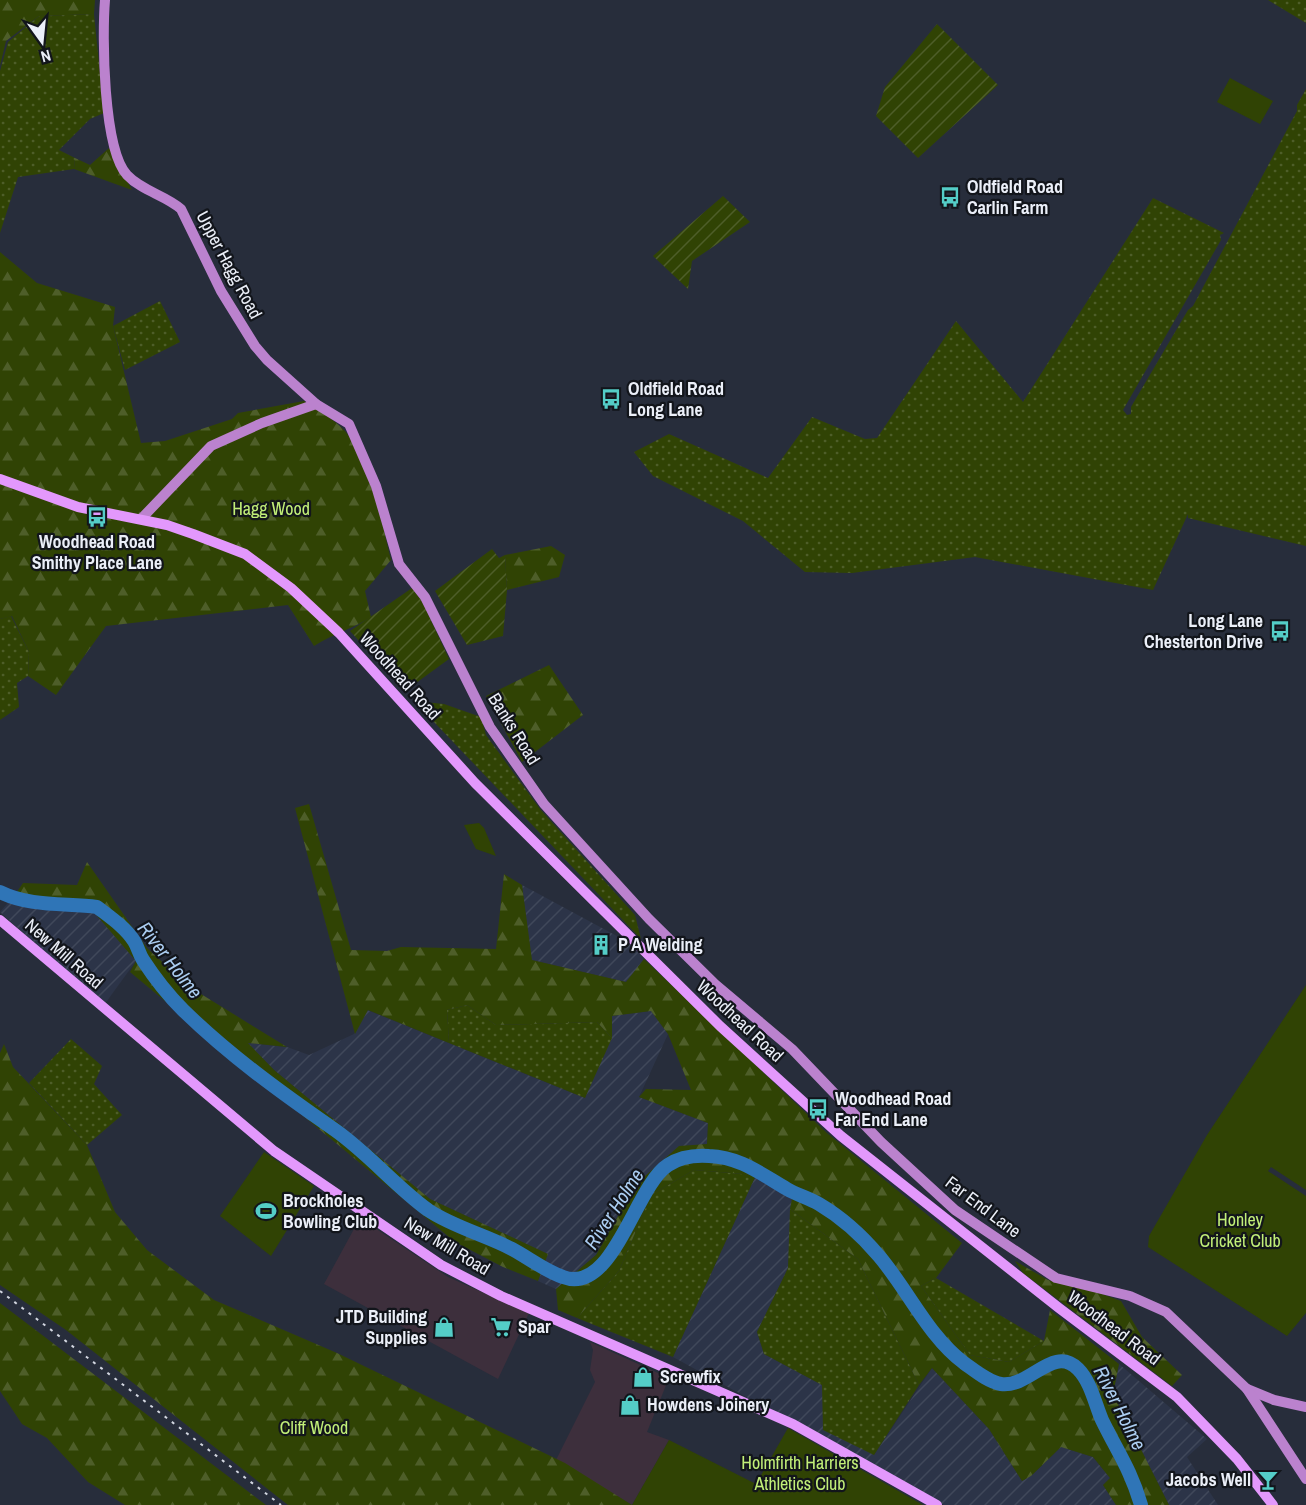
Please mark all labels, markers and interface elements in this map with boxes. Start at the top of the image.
north arrow [12,12,72,72]
text: N [38,45,53,68]
place label: Oldfield Road Carlin Farm [967,174,1063,220]
bus stop icon: Oldfield Road Carlin Farm [938,185,962,209]
street label: Upper Hagg Road [190,206,268,323]
place label: Oldfield Road Long Lane [628,376,724,422]
bus stop icon: Oldfield Road Long Lane [599,387,623,411]
park label: Hagg Wood [232,496,310,521]
bus stop icon: Woodhead Road Smithy Place Lane [85,505,109,529]
place label: Woodhead Road Smithy Place Lane [32,529,162,575]
place label: Long Lane Chesterton Drive [1144,608,1263,654]
bus stop icon: Long Lane Chesterton Drive [1268,619,1292,643]
street label: Woodhead Road [354,626,447,725]
street label: Banks Road [483,688,546,769]
street label: New Mill Road [20,913,109,995]
water label: River Holme [132,915,209,1004]
place label: P A Welding [618,932,703,957]
building icon: P A Welding [589,933,613,957]
street label: Woodhead Road [691,974,789,1067]
place label: Woodhead Road Far End Lane [835,1086,951,1132]
bus stop icon: Woodhead Road Far End Lane [806,1097,830,1121]
water label: River Holme [577,1163,650,1254]
street label: Far End Lane [940,1170,1026,1243]
place label: Brockholes Bowling Club [283,1188,377,1234]
sports icon: Brockholes Bowling Club [254,1199,278,1223]
park label: Honley Cricket Club [1199,1207,1281,1253]
street label: New Mill Road [400,1210,495,1281]
street label: Woodhead Road [1063,1284,1166,1371]
place label: JTD Building Supplies [336,1304,427,1350]
place label: Spar [518,1314,551,1339]
shop icon: JTD Building Supplies [432,1315,456,1339]
supermarket icon: Spar [489,1315,513,1339]
water label: River Holme [1088,1361,1153,1454]
place label: Screwfix [660,1364,722,1389]
shop icon: Screwfix [631,1365,655,1389]
place label: Howdens Joinery [647,1392,770,1417]
shop icon: Howdens Joinery [618,1393,642,1417]
park label: Cliff Wood [280,1415,348,1440]
park label: Holmfirth Harriers Athletics Club [741,1450,859,1496]
place label: Jacobs Well [1166,1467,1251,1492]
bar icon: Jacobs Well [1256,1468,1280,1492]

